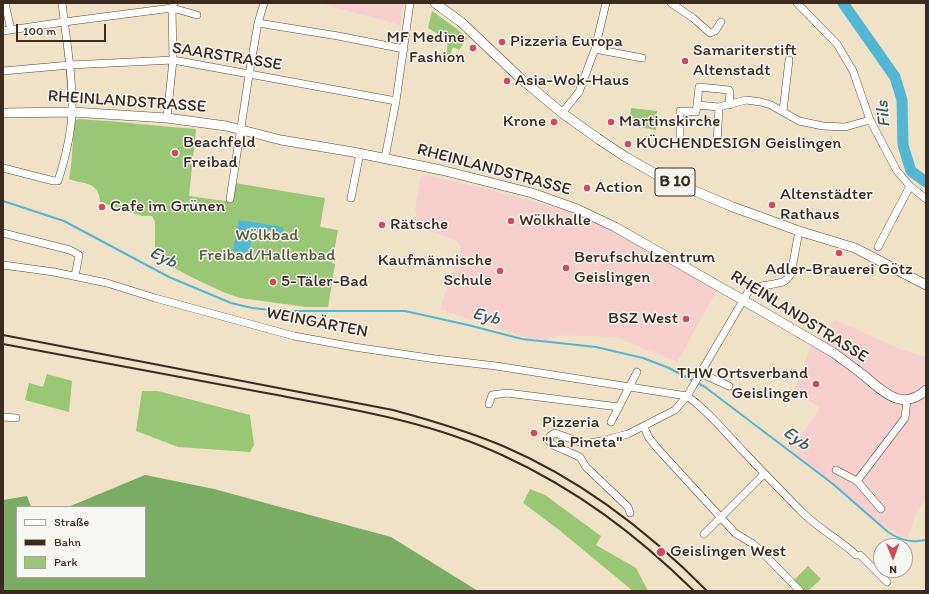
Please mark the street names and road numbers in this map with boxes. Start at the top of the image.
street label: SAARSTRASSE [171,38,283,76]
street label: RHEINLANDSTRASSE [47,86,207,118]
street label: RHEINLANDSTRASSE [415,140,573,200]
road number: B 10 [655,168,695,196]
street label: RHEINLANDSTRASSE [726,266,872,368]
street label: WEINGÄRTEN [264,303,370,343]

